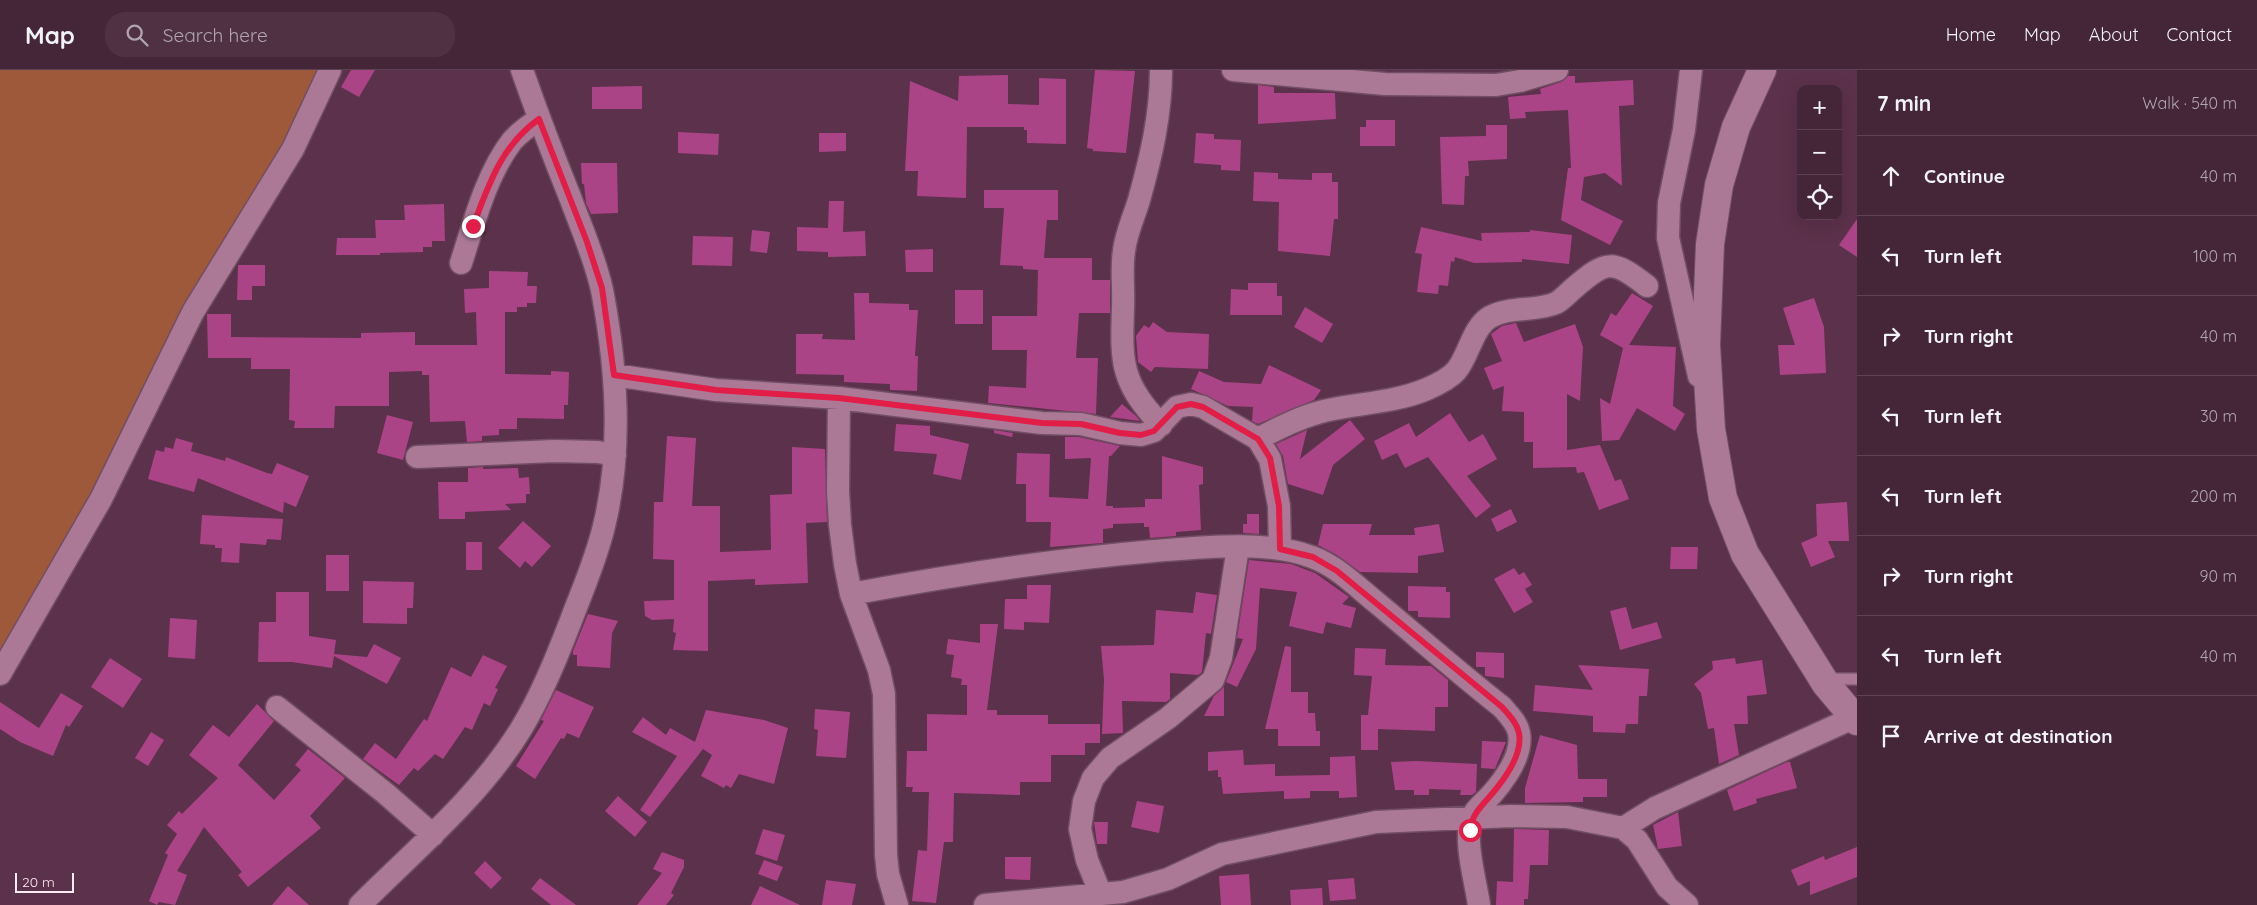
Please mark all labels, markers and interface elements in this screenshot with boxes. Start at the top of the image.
search box [105,12,455,57]
text: Map [25,20,75,50]
icon: search [123,21,151,49]
text: Search here [163,23,268,47]
text: Home [1946,23,1996,46]
text: Map [2024,23,2061,46]
text: About [2089,23,2139,46]
text: Contact [2167,23,2232,46]
map controls [1797,85,1842,220]
button: + [1797,85,1842,130]
text: 7 min [1877,90,1931,116]
text: Walk · 540 m [2142,93,2237,113]
button: − [1797,130,1842,175]
icon: ahead [1877,162,1905,190]
text: Continue [1924,164,2005,188]
text: 40 m [2200,166,2237,186]
button: locate [1797,175,1842,220]
route end [462,215,485,238]
icon: left [1877,242,1905,270]
text: Turn left [1924,244,2002,268]
text: 100 m [2193,246,2237,266]
icon: right [1877,322,1905,350]
text: Turn right [1924,324,2013,348]
text: 40 m [2200,326,2237,346]
icon: left [1877,402,1905,430]
text: Turn left [1924,404,2002,428]
text: 30 m [2200,406,2237,426]
icon: left [1877,482,1905,510]
text: Turn left [1924,484,2002,508]
text: 200 m [2190,486,2237,506]
icon: right [1877,562,1905,590]
text: Turn right [1924,564,2013,588]
text: 90 m [2200,566,2237,586]
icon: left [1877,642,1905,670]
text: Turn left [1924,644,2002,668]
text: 40 m [2200,646,2237,666]
icon: arrive [1877,722,1905,750]
text: Arrive at destination [1924,724,2113,748]
route start [1459,819,1482,842]
scale bar [15,870,74,893]
text: 20 m [22,873,55,891]

